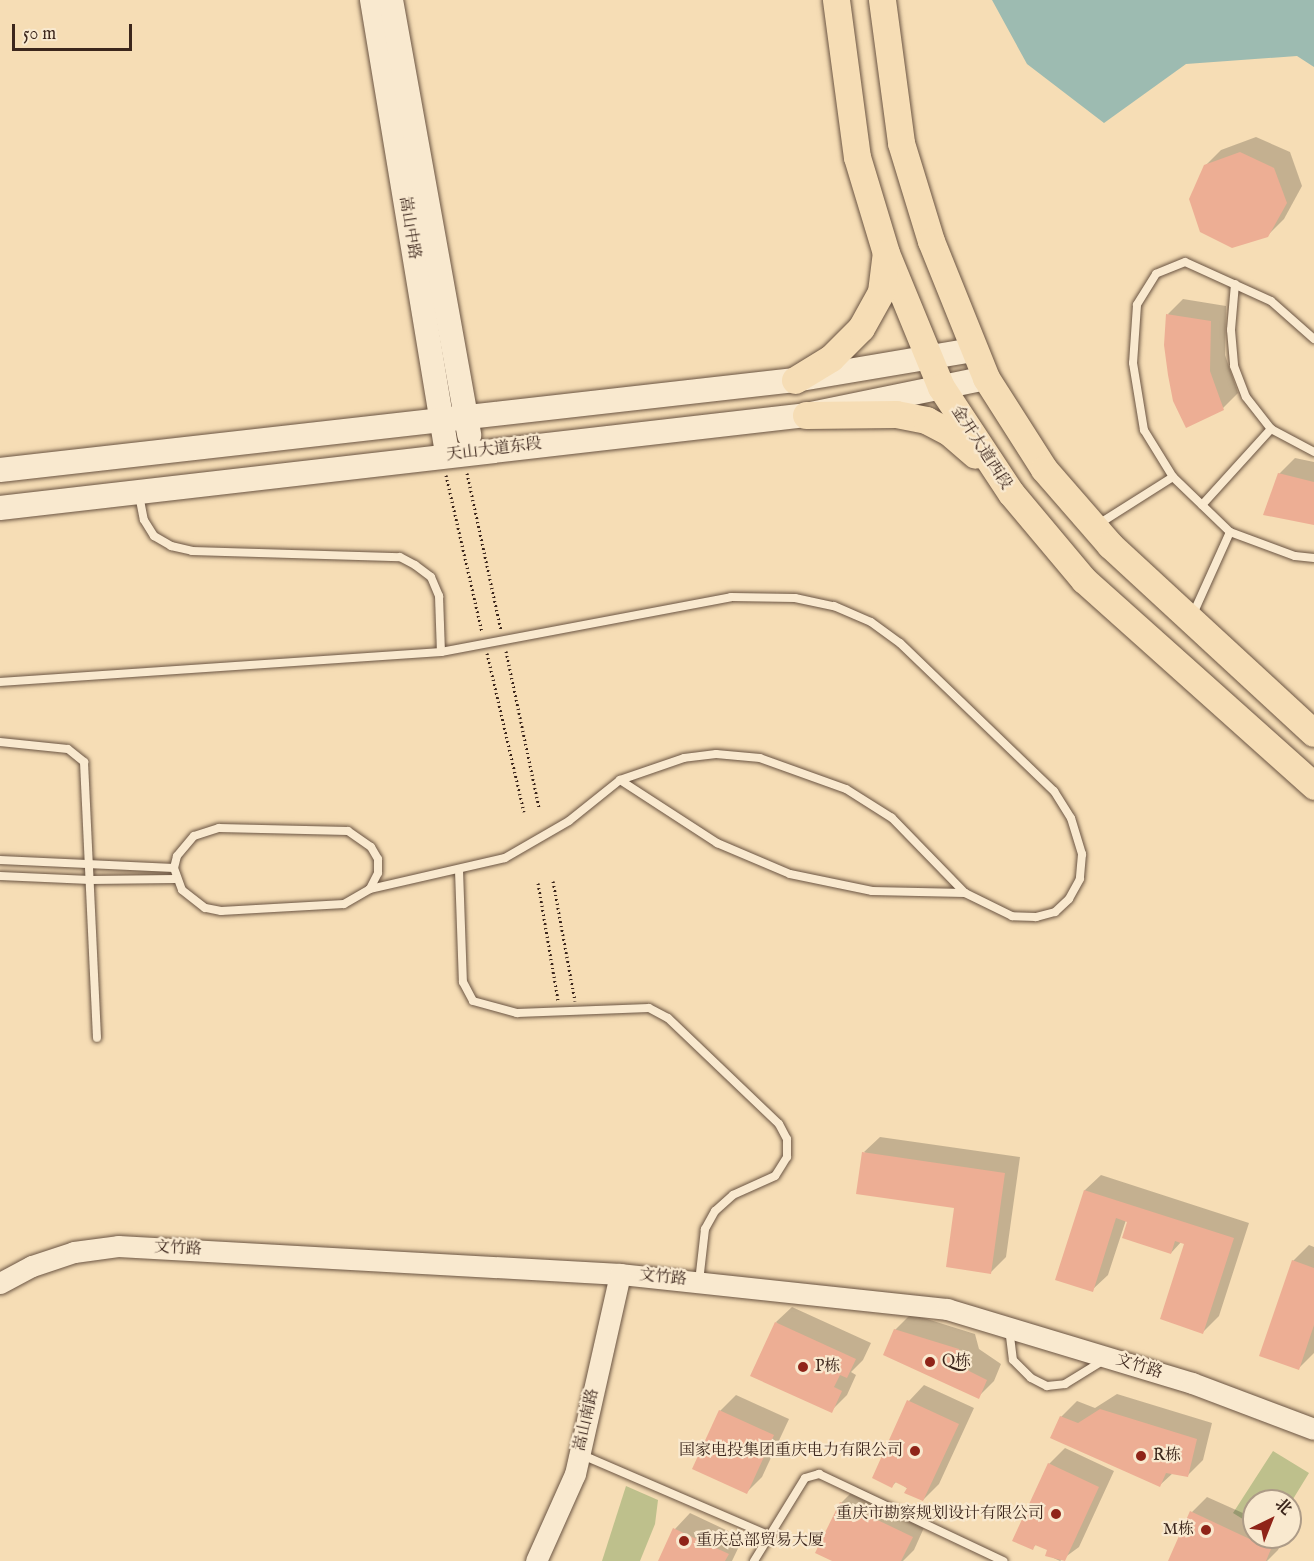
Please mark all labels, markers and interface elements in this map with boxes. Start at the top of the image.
scale bar [15,12,135,50]
text: 50 m [23,23,56,46]
street label: 嵩山中路 [395,195,423,261]
street label: 金开大道西段 [947,403,1015,493]
street label: 天山大道东段 [445,435,543,465]
street label: 文竹路 [154,1238,202,1260]
street label: 文竹路 [638,1266,688,1290]
street label: 文竹路 [1113,1351,1165,1383]
place label: Q栋 [942,1352,971,1372]
marker: Q栋 [923,1355,937,1369]
place label: P栋 [815,1357,840,1377]
marker: P栋 [796,1360,810,1374]
street label: 嵩山南路 [570,1387,604,1453]
place label: 国家电投集团重庆电力有限公司 [679,1441,903,1461]
marker: 国家电投集团重庆电力有限公司 [908,1444,922,1458]
place label: R栋 [1153,1446,1181,1466]
marker: R栋 [1134,1449,1148,1463]
north arrow [1242,1489,1302,1549]
text: 北 [1270,1495,1296,1520]
place label: 重庆市勘察规划设计有限公司 [836,1504,1044,1524]
marker: 重庆市勘察规划设计有限公司 [1049,1507,1063,1521]
place label: M栋 [1163,1520,1194,1540]
marker: M栋 [1199,1523,1213,1537]
place label: 重庆总部贸易大厦 [696,1531,824,1551]
marker: 重庆总部贸易大厦 [677,1534,691,1548]

